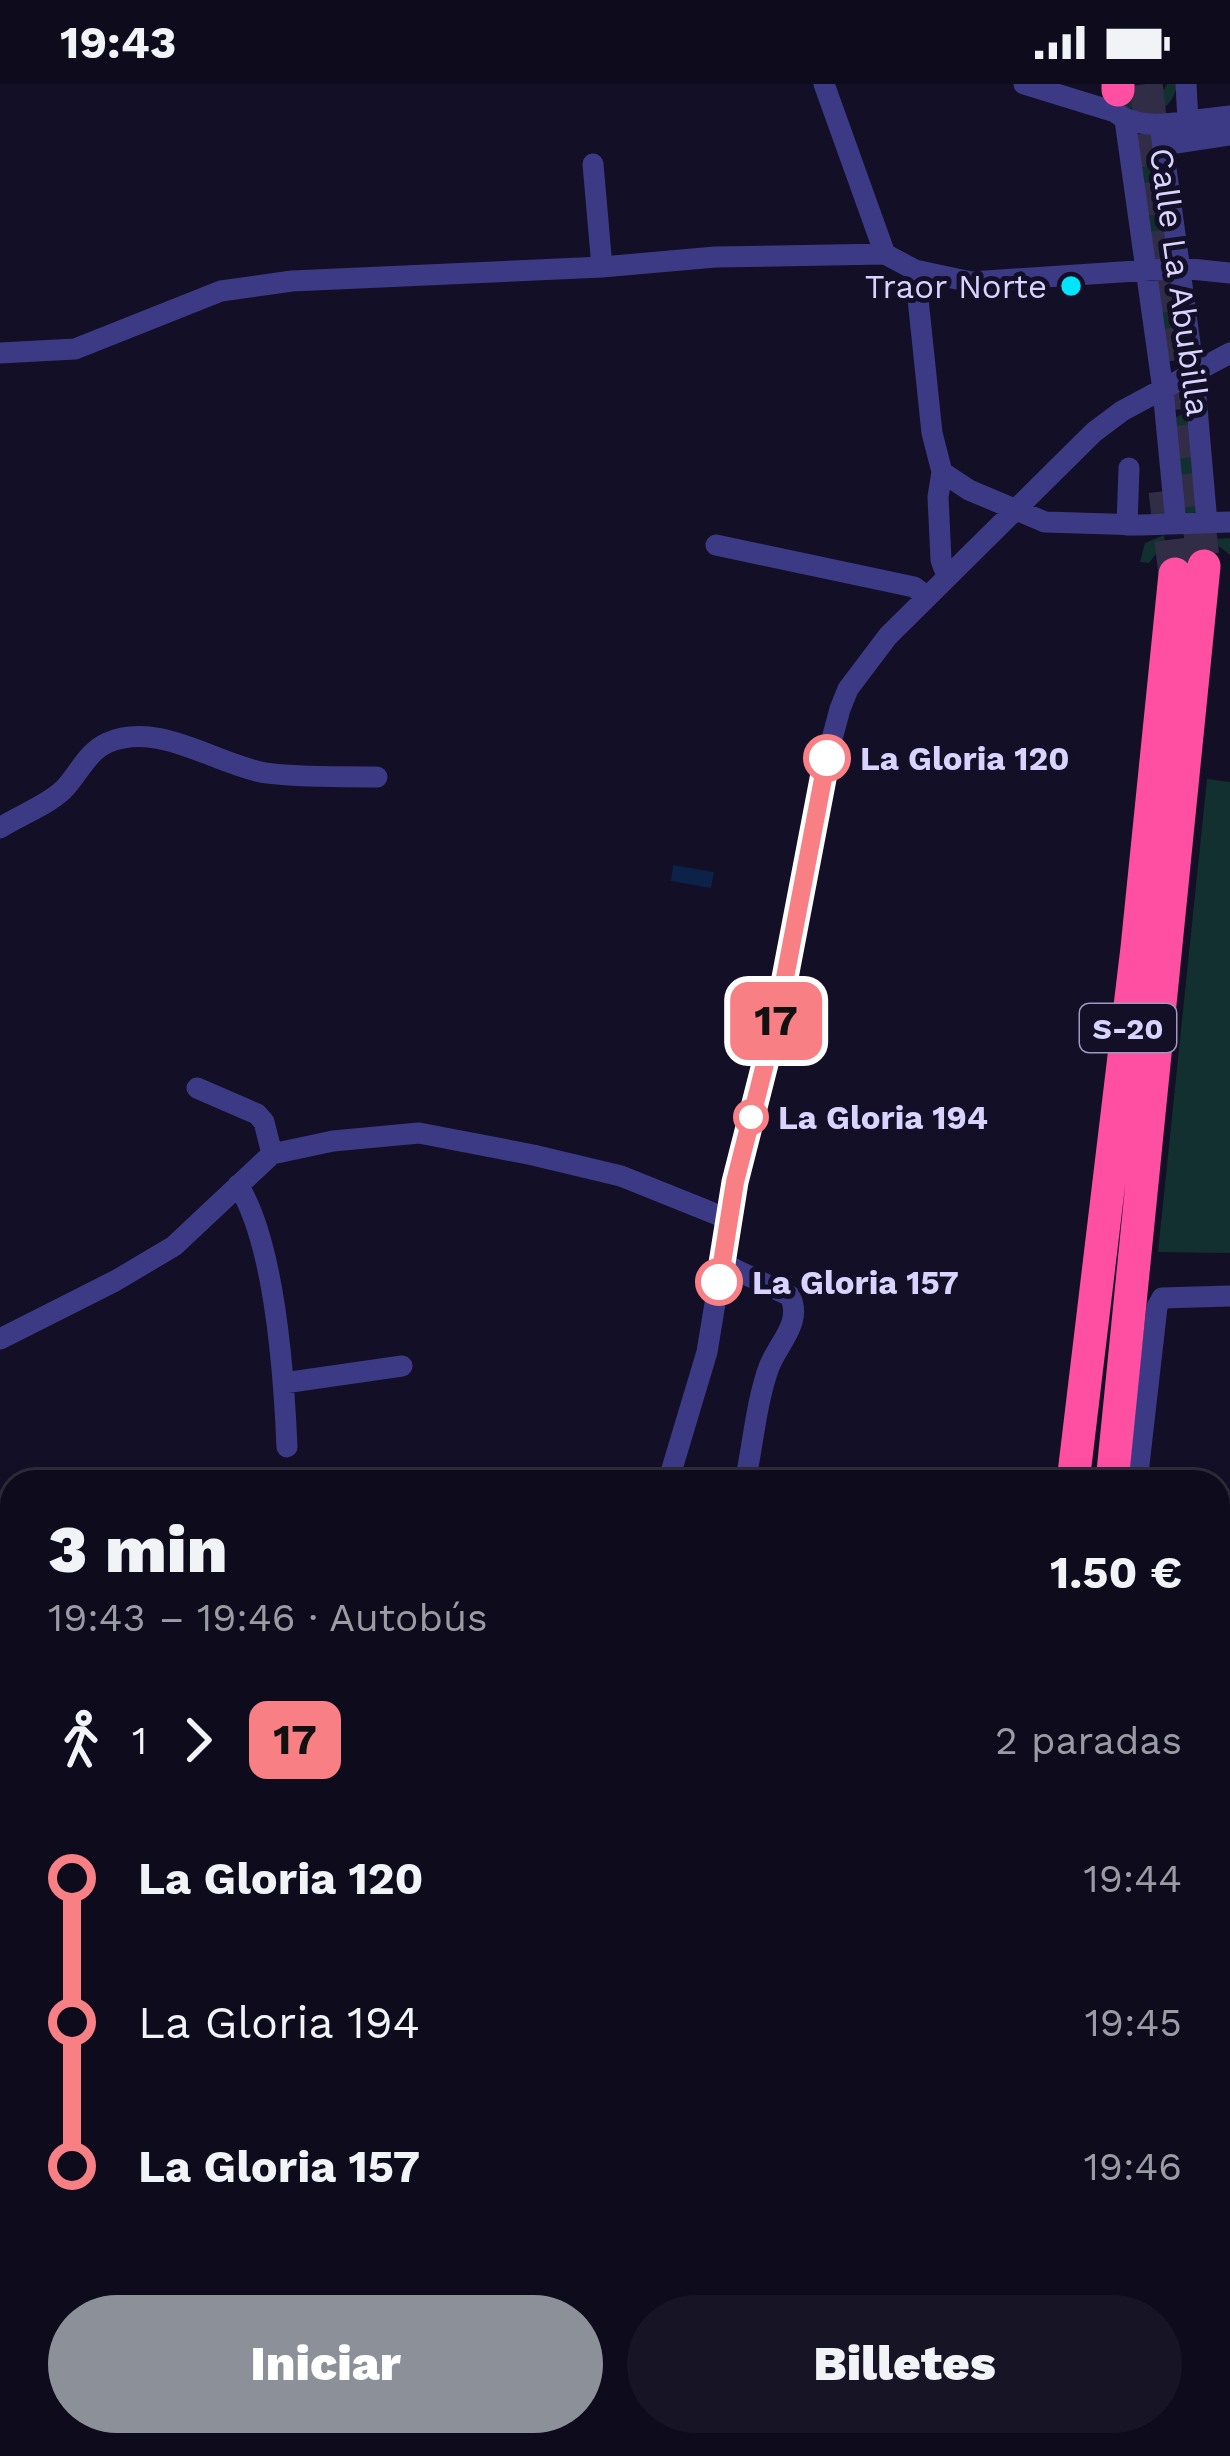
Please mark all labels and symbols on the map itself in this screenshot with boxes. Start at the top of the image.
street label: Calle La Abubilla [1142,145,1218,419]
place label: Traor Norte [865,267,1047,306]
marker: Traor Norte [1058,273,1084,299]
marker: La Gloria 120 [805,736,849,780]
place label: La Gloria 120 [860,739,1069,778]
line badge: 17 [722,982,830,1060]
road number: S-20 [1080,1004,1176,1052]
place label: La Gloria 194 [778,1098,988,1137]
marker: La Gloria 194 [735,1101,767,1133]
marker: La Gloria 157 [697,1260,741,1304]
place label: La Gloria 157 [752,1263,959,1302]

